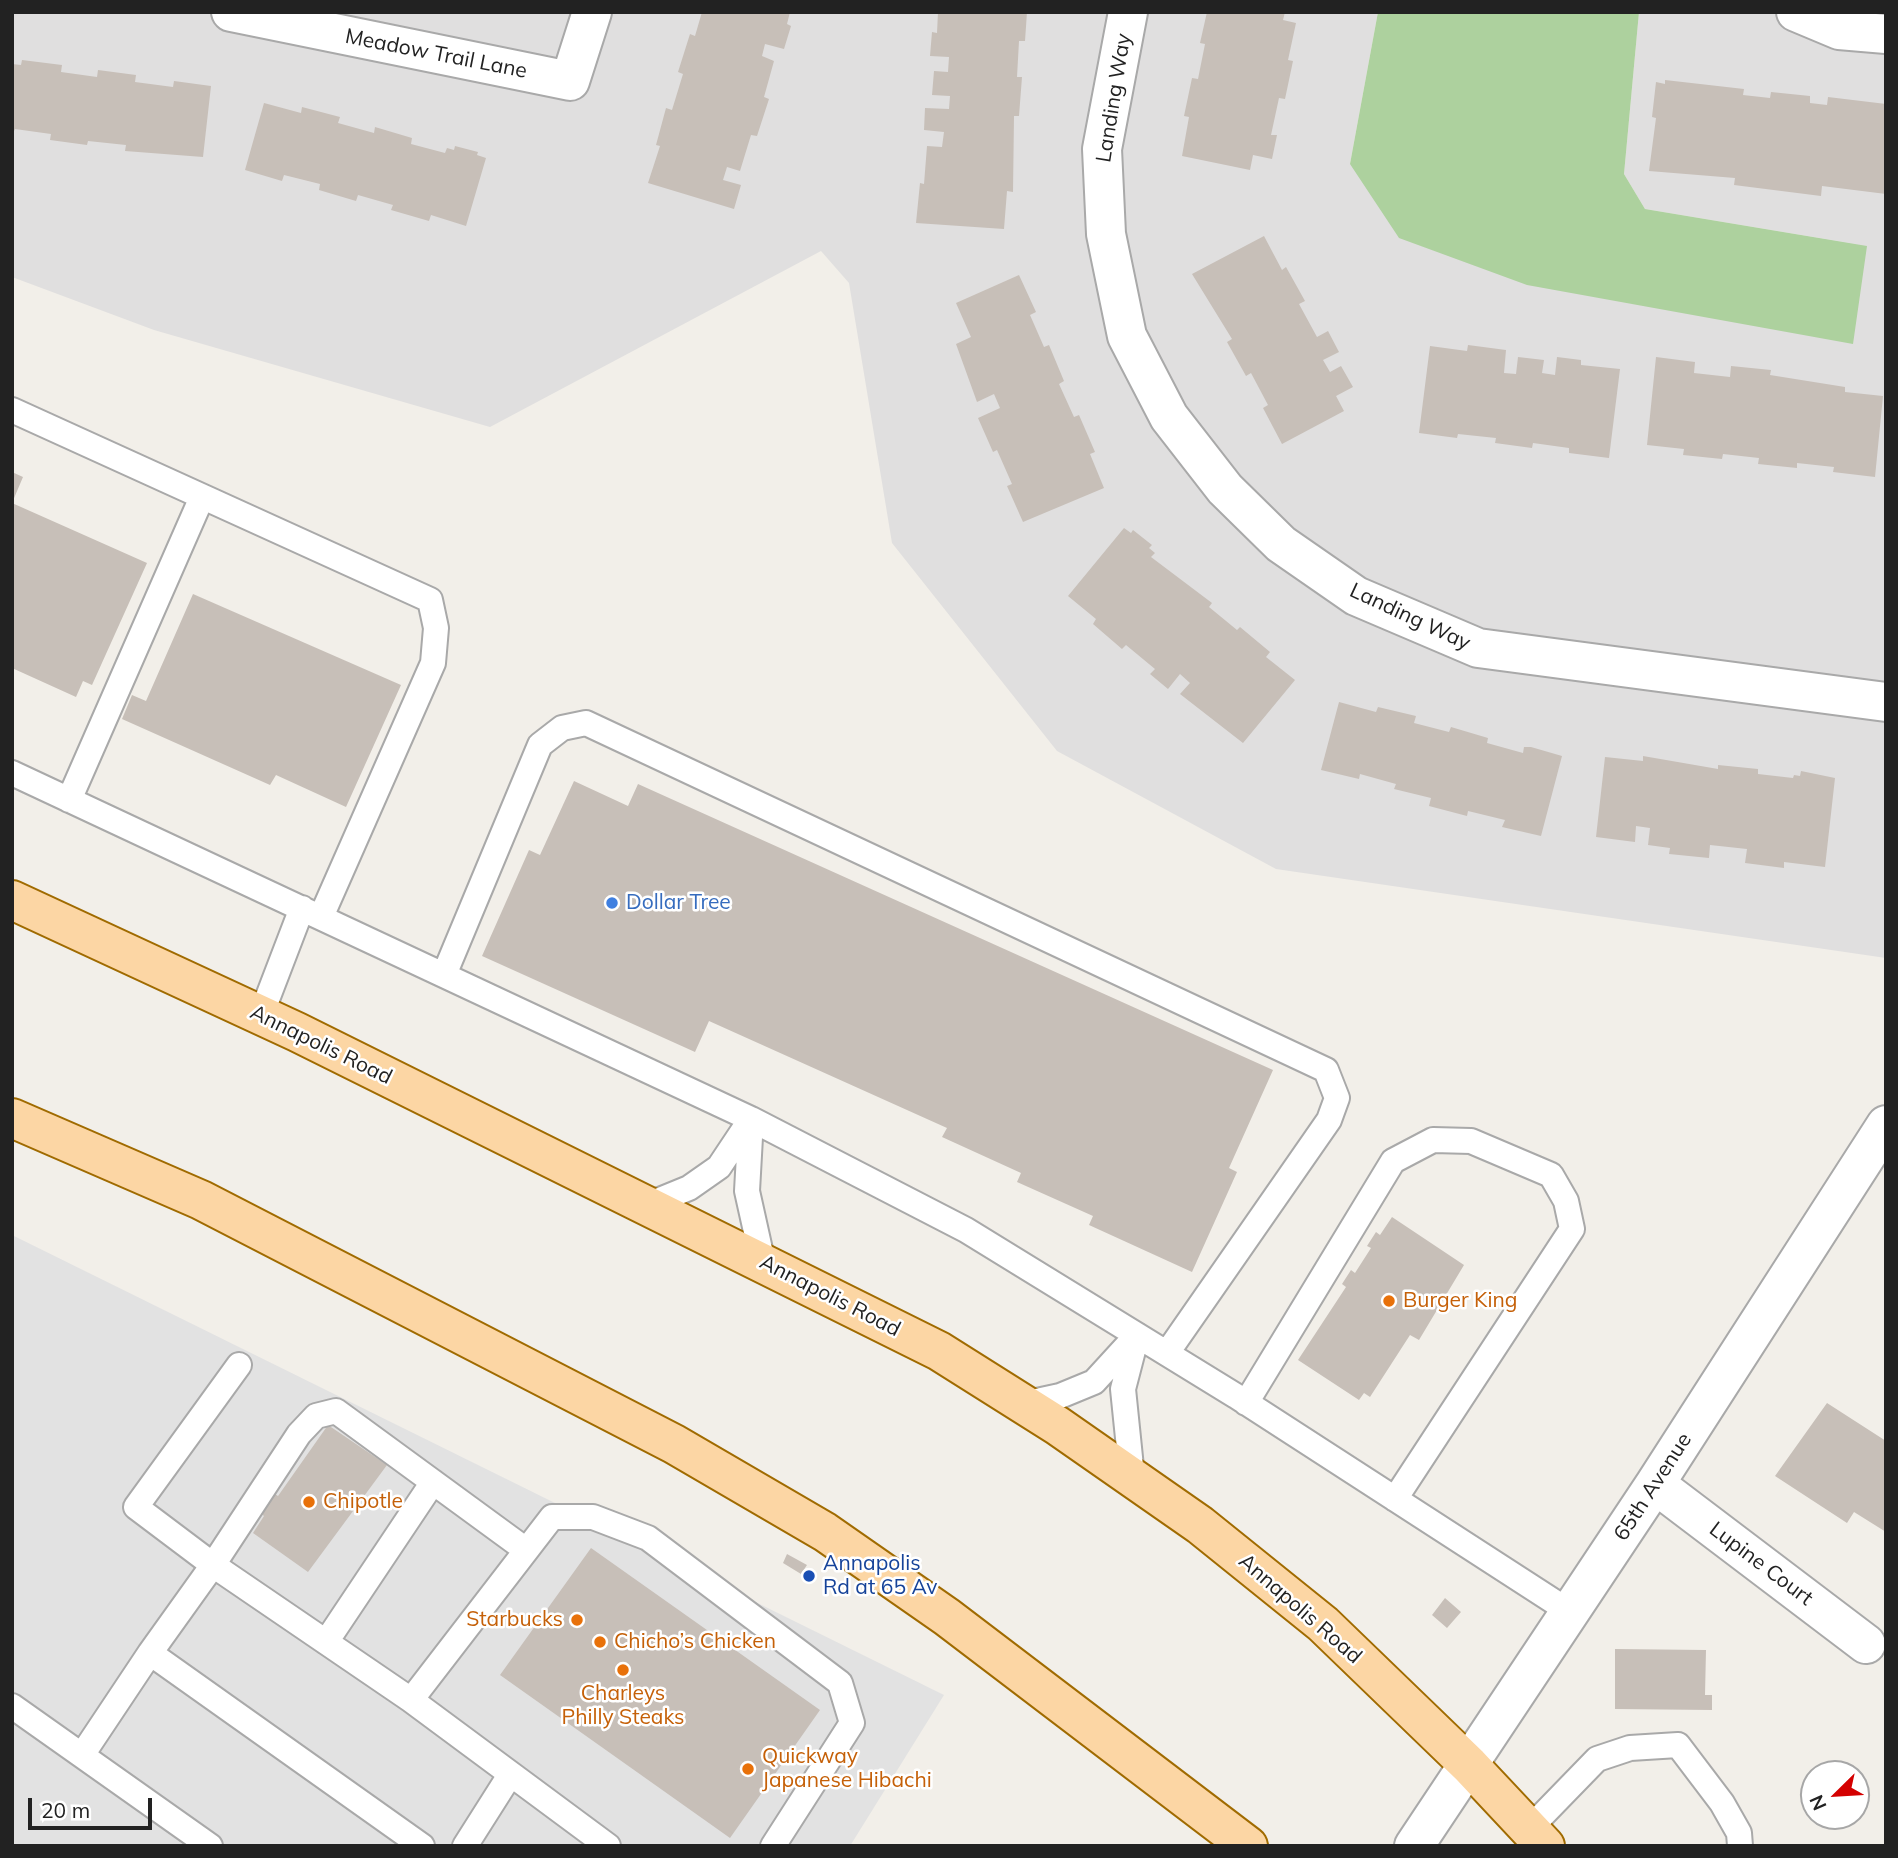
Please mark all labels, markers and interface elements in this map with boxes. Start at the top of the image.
street label: Meadow Trail Lane [343,24,529,84]
street label: Landing Way [1091,32,1137,164]
street label: Landing Way [1346,578,1474,656]
place label: Dollar Tree [626,890,731,916]
marker: Dollar Tree [604,895,620,911]
street label: Annapolis Road [246,1000,396,1090]
street label: Annapolis Road [755,1250,905,1342]
place label: Burger King [1403,1288,1517,1314]
marker: Burger King [1381,1293,1397,1309]
street label: 65th Avenue [1609,1428,1697,1546]
place label: Chipotle [323,1489,403,1515]
marker: Chipotle [301,1494,317,1510]
street label: Lupine Court [1704,1517,1818,1611]
street label: Annapolis Road [1233,1549,1367,1669]
place label: Annapolis Rd at 65 Av [823,1551,938,1601]
marker: Annapolis Rd at 65 Av [801,1568,817,1584]
place label: Starbucks [466,1607,563,1633]
marker: Starbucks [569,1612,585,1628]
place label: Chicho’s Chicken [614,1629,776,1655]
marker: Chicho’s Chicken [592,1634,608,1650]
marker: Charleys Philly Steaks [615,1662,631,1678]
place label: Charleys Philly Steaks [562,1681,684,1731]
place label: Quickway Japanese Hibachi [762,1744,932,1794]
north arrow [1800,1760,1870,1830]
marker: Quickway Japanese Hibachi [740,1761,756,1777]
scale bar [32,1784,156,1828]
text: N [1804,1791,1832,1814]
text: 20 m [41,1797,90,1823]

